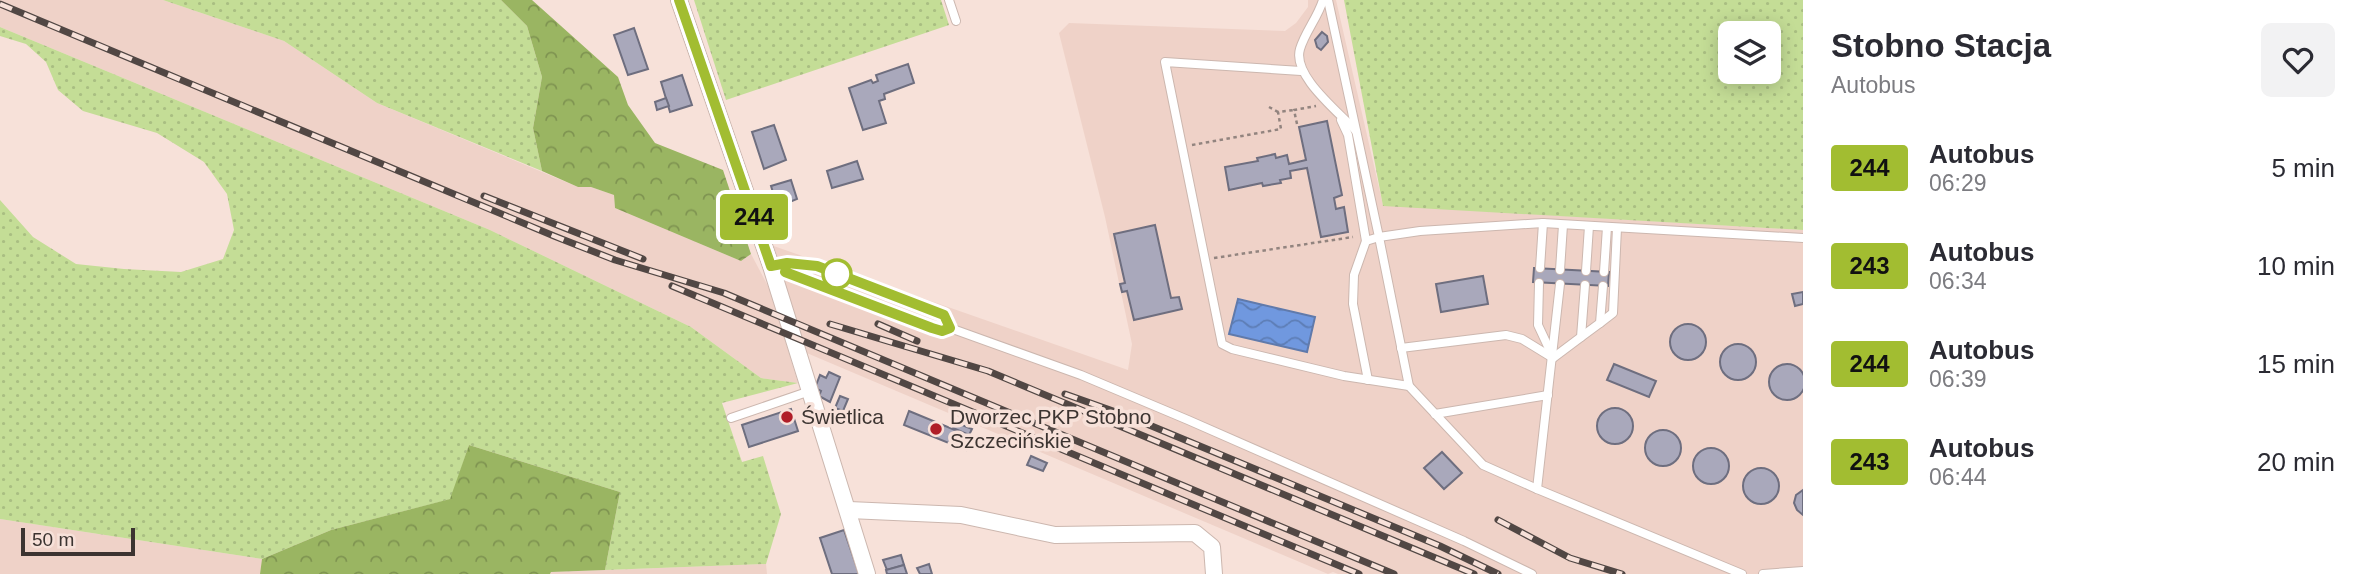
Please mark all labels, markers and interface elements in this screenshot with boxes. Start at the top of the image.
map controls [1718,21,1781,84]
button: layers [1718,21,1781,84]
button: heart [2261,23,2335,97]
text: Stobno Stacja [1831,27,2051,64]
text: Autobus [1831,72,1915,98]
text: Autobus [1929,139,2034,169]
text: 5 min [2271,153,2335,183]
text: 244 [1849,154,1890,181]
text: 06:29 [1929,170,1987,196]
line badge: 244 [714,194,794,240]
text: 244 [734,203,774,230]
text: Autobus [1929,237,2034,267]
text: 10 min [2257,251,2335,281]
text: 243 [1849,252,1890,279]
unlabelled marker [822,259,852,289]
text: 06:34 [1929,268,1987,294]
text: Autobus [1929,335,2034,365]
text: 15 min [2257,349,2335,379]
text: 244 [1849,350,1890,377]
text: 06:39 [1929,366,1987,392]
place label: Świetlica [801,405,884,428]
place label: Dworzec PKP Stobno Szczecińskie [950,405,1152,452]
marker: Świetlica [779,409,795,425]
marker: Dworzec PKP Stobno Szczecińskie [928,421,944,437]
text: Autobus [1929,433,2034,463]
text: 20 min [2257,447,2335,477]
text: 243 [1849,448,1890,475]
text: 06:44 [1929,464,1987,490]
scale bar [21,525,135,557]
text: 50 m [32,529,74,550]

